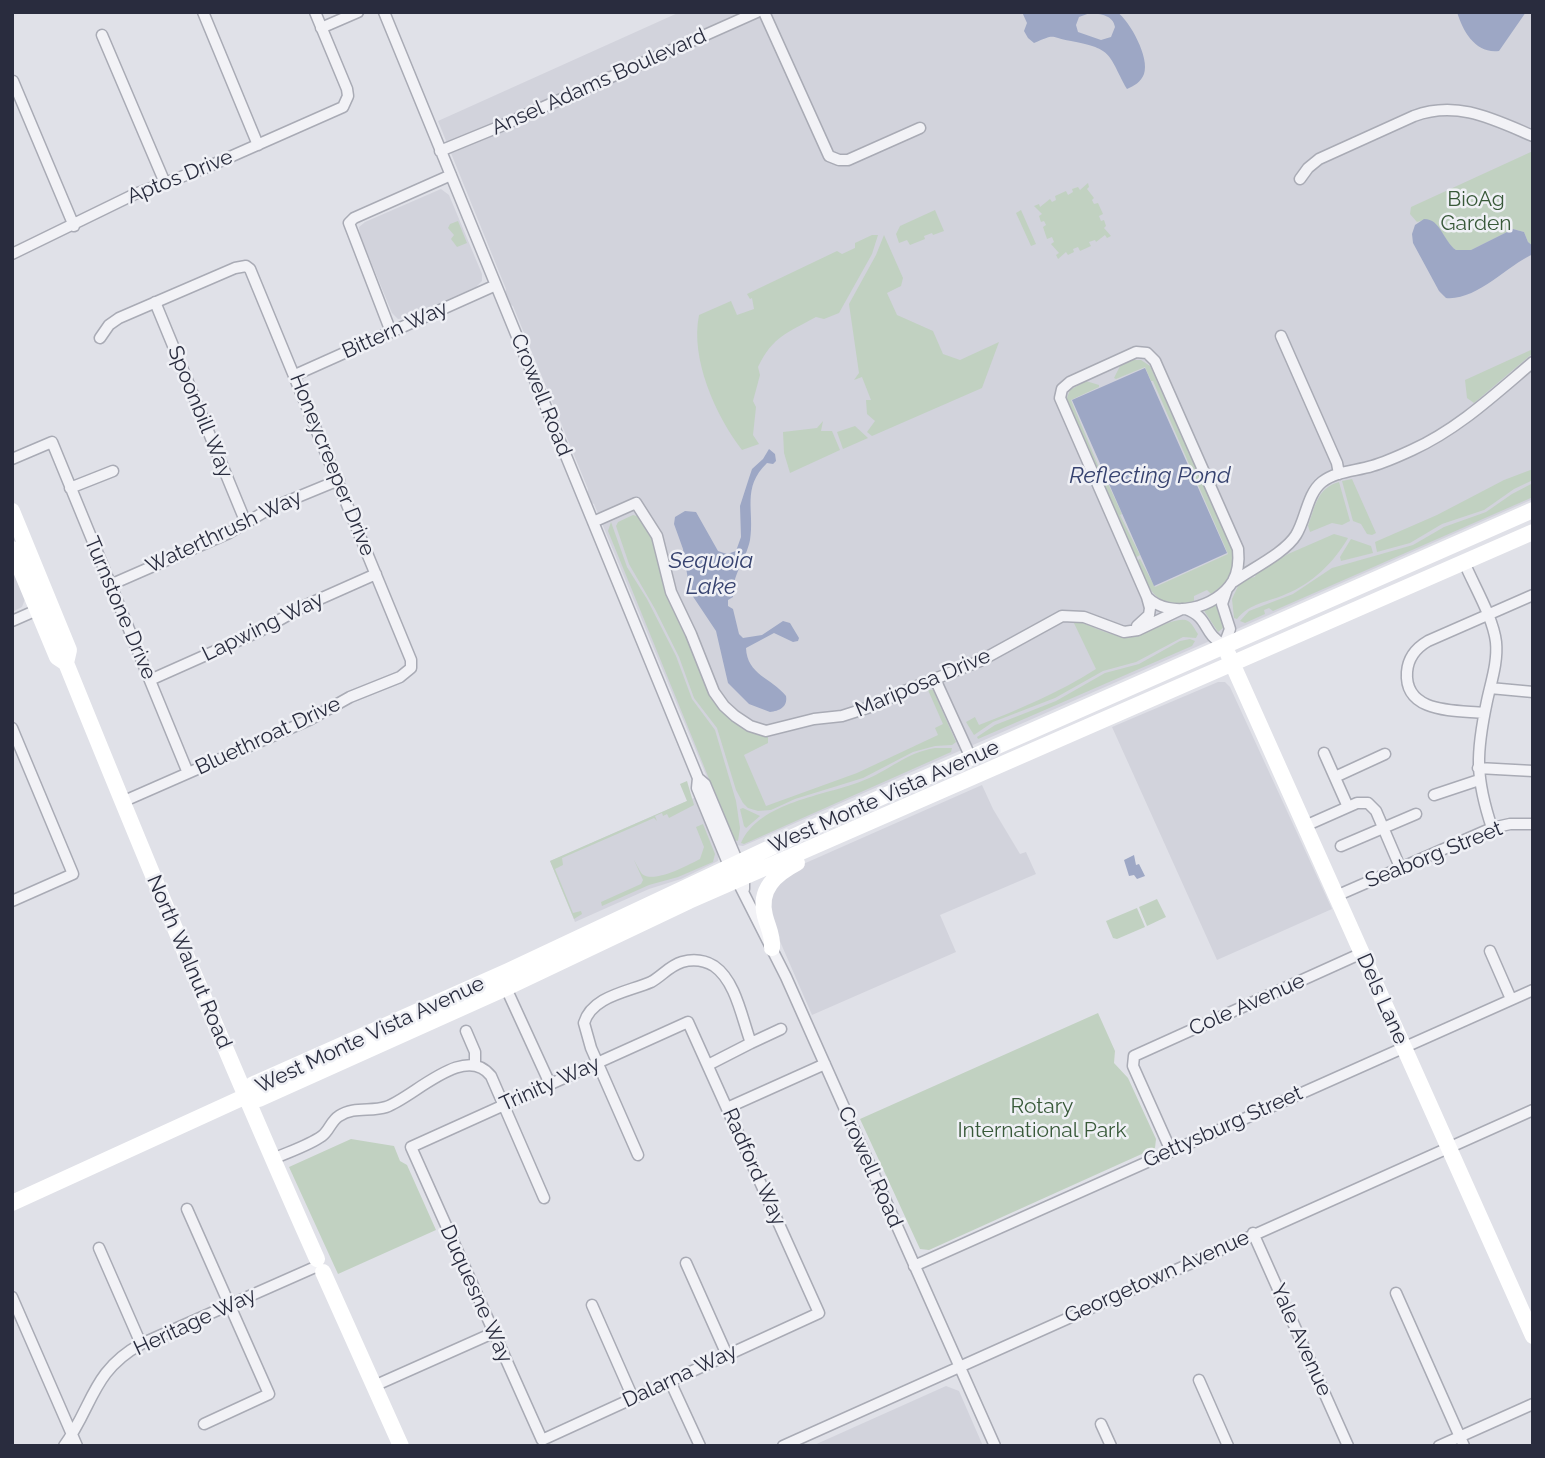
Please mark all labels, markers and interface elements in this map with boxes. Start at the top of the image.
street label: Ansel Adams Boulevard [488,23,710,141]
street label: Aptos Drive [123,144,237,210]
park label: BioAg Garden [1440,187,1512,237]
street label: Bittern Way [338,295,452,365]
street label: Crowell Road [505,330,577,460]
street label: Spoonbill Way [162,342,238,482]
street label: Honeycreeper Drive [284,370,380,560]
water label: Reflecting Pond [1069,462,1231,490]
street label: Waterthrush Way [142,485,306,579]
street label: Turnstone Drive [79,533,161,683]
water label: Sequoia Lake [669,547,753,601]
street label: Lapwing Way [198,587,328,667]
street label: Mariposa Drive [852,643,994,723]
street label: Bluethroat Drive [192,691,344,781]
street label: West Monte Vista Avenue [765,735,1003,859]
street label: Seaborg Street [1362,816,1506,894]
street label: North Walnut Road [141,871,237,1053]
street label: Dels Lane [1351,950,1413,1048]
street label: Cole Avenue [1185,968,1309,1042]
street label: West Monte Vista Avenue [252,971,488,1099]
street label: Trinity Way [496,1051,604,1117]
street label: Gettysburg Street [1139,1081,1307,1173]
park label: Rotary International Park [957,1094,1127,1144]
street label: Crowell Road [832,1103,908,1231]
street label: Radford Way [717,1104,791,1230]
street label: Duquesne Way [434,1221,518,1367]
street label: Georgetown Avenue [1061,1225,1253,1329]
street label: Yale Avenue [1265,1280,1337,1400]
street label: Heritage Way [130,1283,260,1361]
street label: Dalarna Way [619,1339,741,1413]

